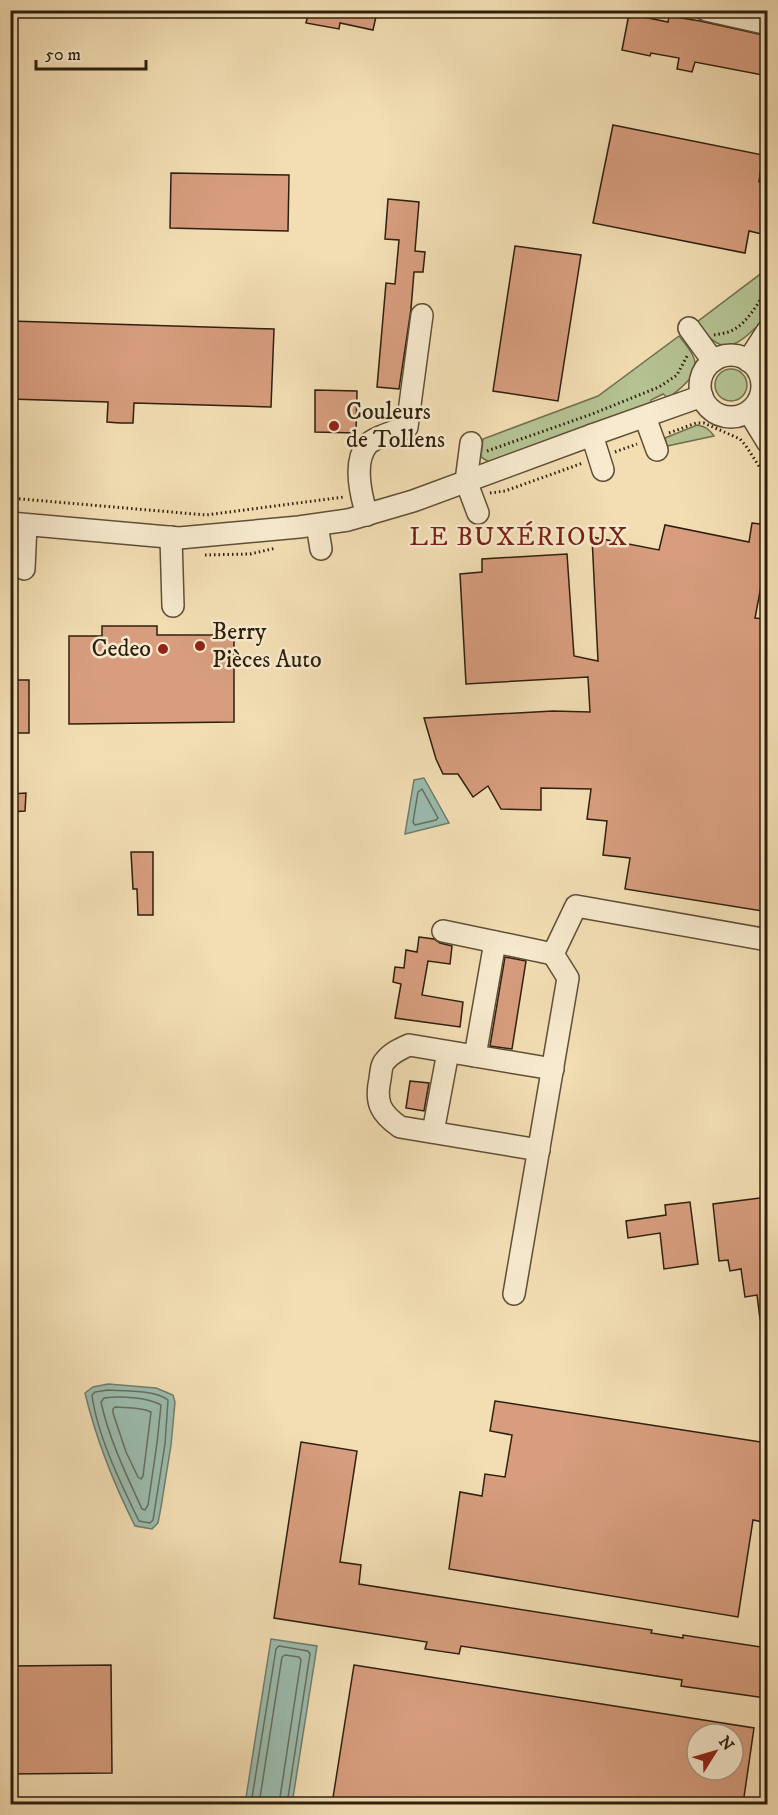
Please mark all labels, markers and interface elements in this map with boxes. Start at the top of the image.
scale bar [36,33,146,71]
text: 50 m [45,44,81,66]
place label: Couleurs de Tollens [346,397,445,455]
marker: Couleurs de Tollens [327,419,341,433]
district label: LE BUXÉRIOUX [409,521,629,554]
place label: Berry Pièces Auto [212,617,322,675]
place label: Cedeo [92,634,151,664]
marker: Berry Pièces Auto [193,639,207,653]
marker: Cedeo [156,642,170,656]
north arrow [685,1722,745,1782]
text: N [714,1732,738,1755]

